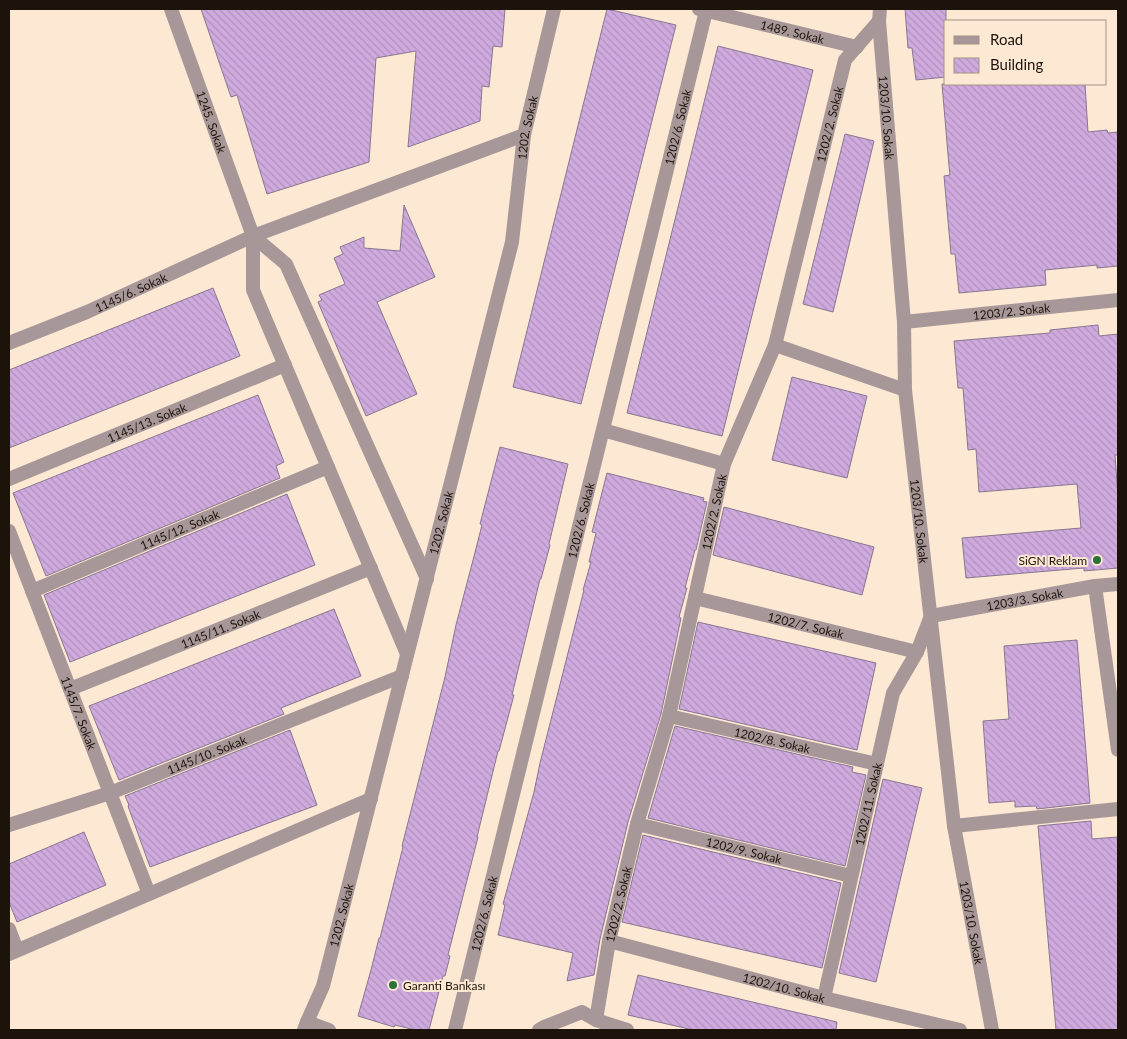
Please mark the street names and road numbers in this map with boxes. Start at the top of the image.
street label: 1489. Sokak [759,17,827,47]
street label: 1203/10. Sokak [876,75,898,161]
street label: 1202/2. Sokak [813,84,846,163]
street label: 1202/6. Sokak [661,87,694,167]
street label: 1245. Sokak [194,89,230,156]
street label: 1202. Sokak [514,93,541,161]
street label: 1145/6. Sokak [92,269,170,315]
street label: 1203/2. Sokak [972,299,1052,322]
street label: 1145/13. Sokak [105,399,190,445]
street label: 1202/2. Sokak [698,471,729,551]
street label: 1203/10. Sokak [908,478,932,565]
street label: 1202/6. Sokak [564,480,597,560]
street label: 1202. Sokak [425,488,456,556]
street label: 1145/12. Sokak [138,506,222,552]
street label: 1203/3. Sokak [985,584,1065,613]
street label: 1145/11. Sokak [178,605,263,651]
street label: 1202/7. Sokak [766,608,846,642]
street label: 1145/7. Sokak [58,674,100,753]
street label: 1202/8. Sokak [733,724,813,756]
street label: 1145/10. Sokak [165,731,249,777]
street label: 1202/11. Sokak [851,760,885,847]
street label: 1202/9. Sokak [704,834,784,867]
street label: 1202/2. Sokak [601,864,634,944]
street label: 1202/6. Sokak [467,873,500,953]
street label: 1203/10. Sokak [957,880,987,966]
street label: 1202. Sokak [326,881,357,949]
street label: 1202/10. Sokak [741,969,828,1006]

